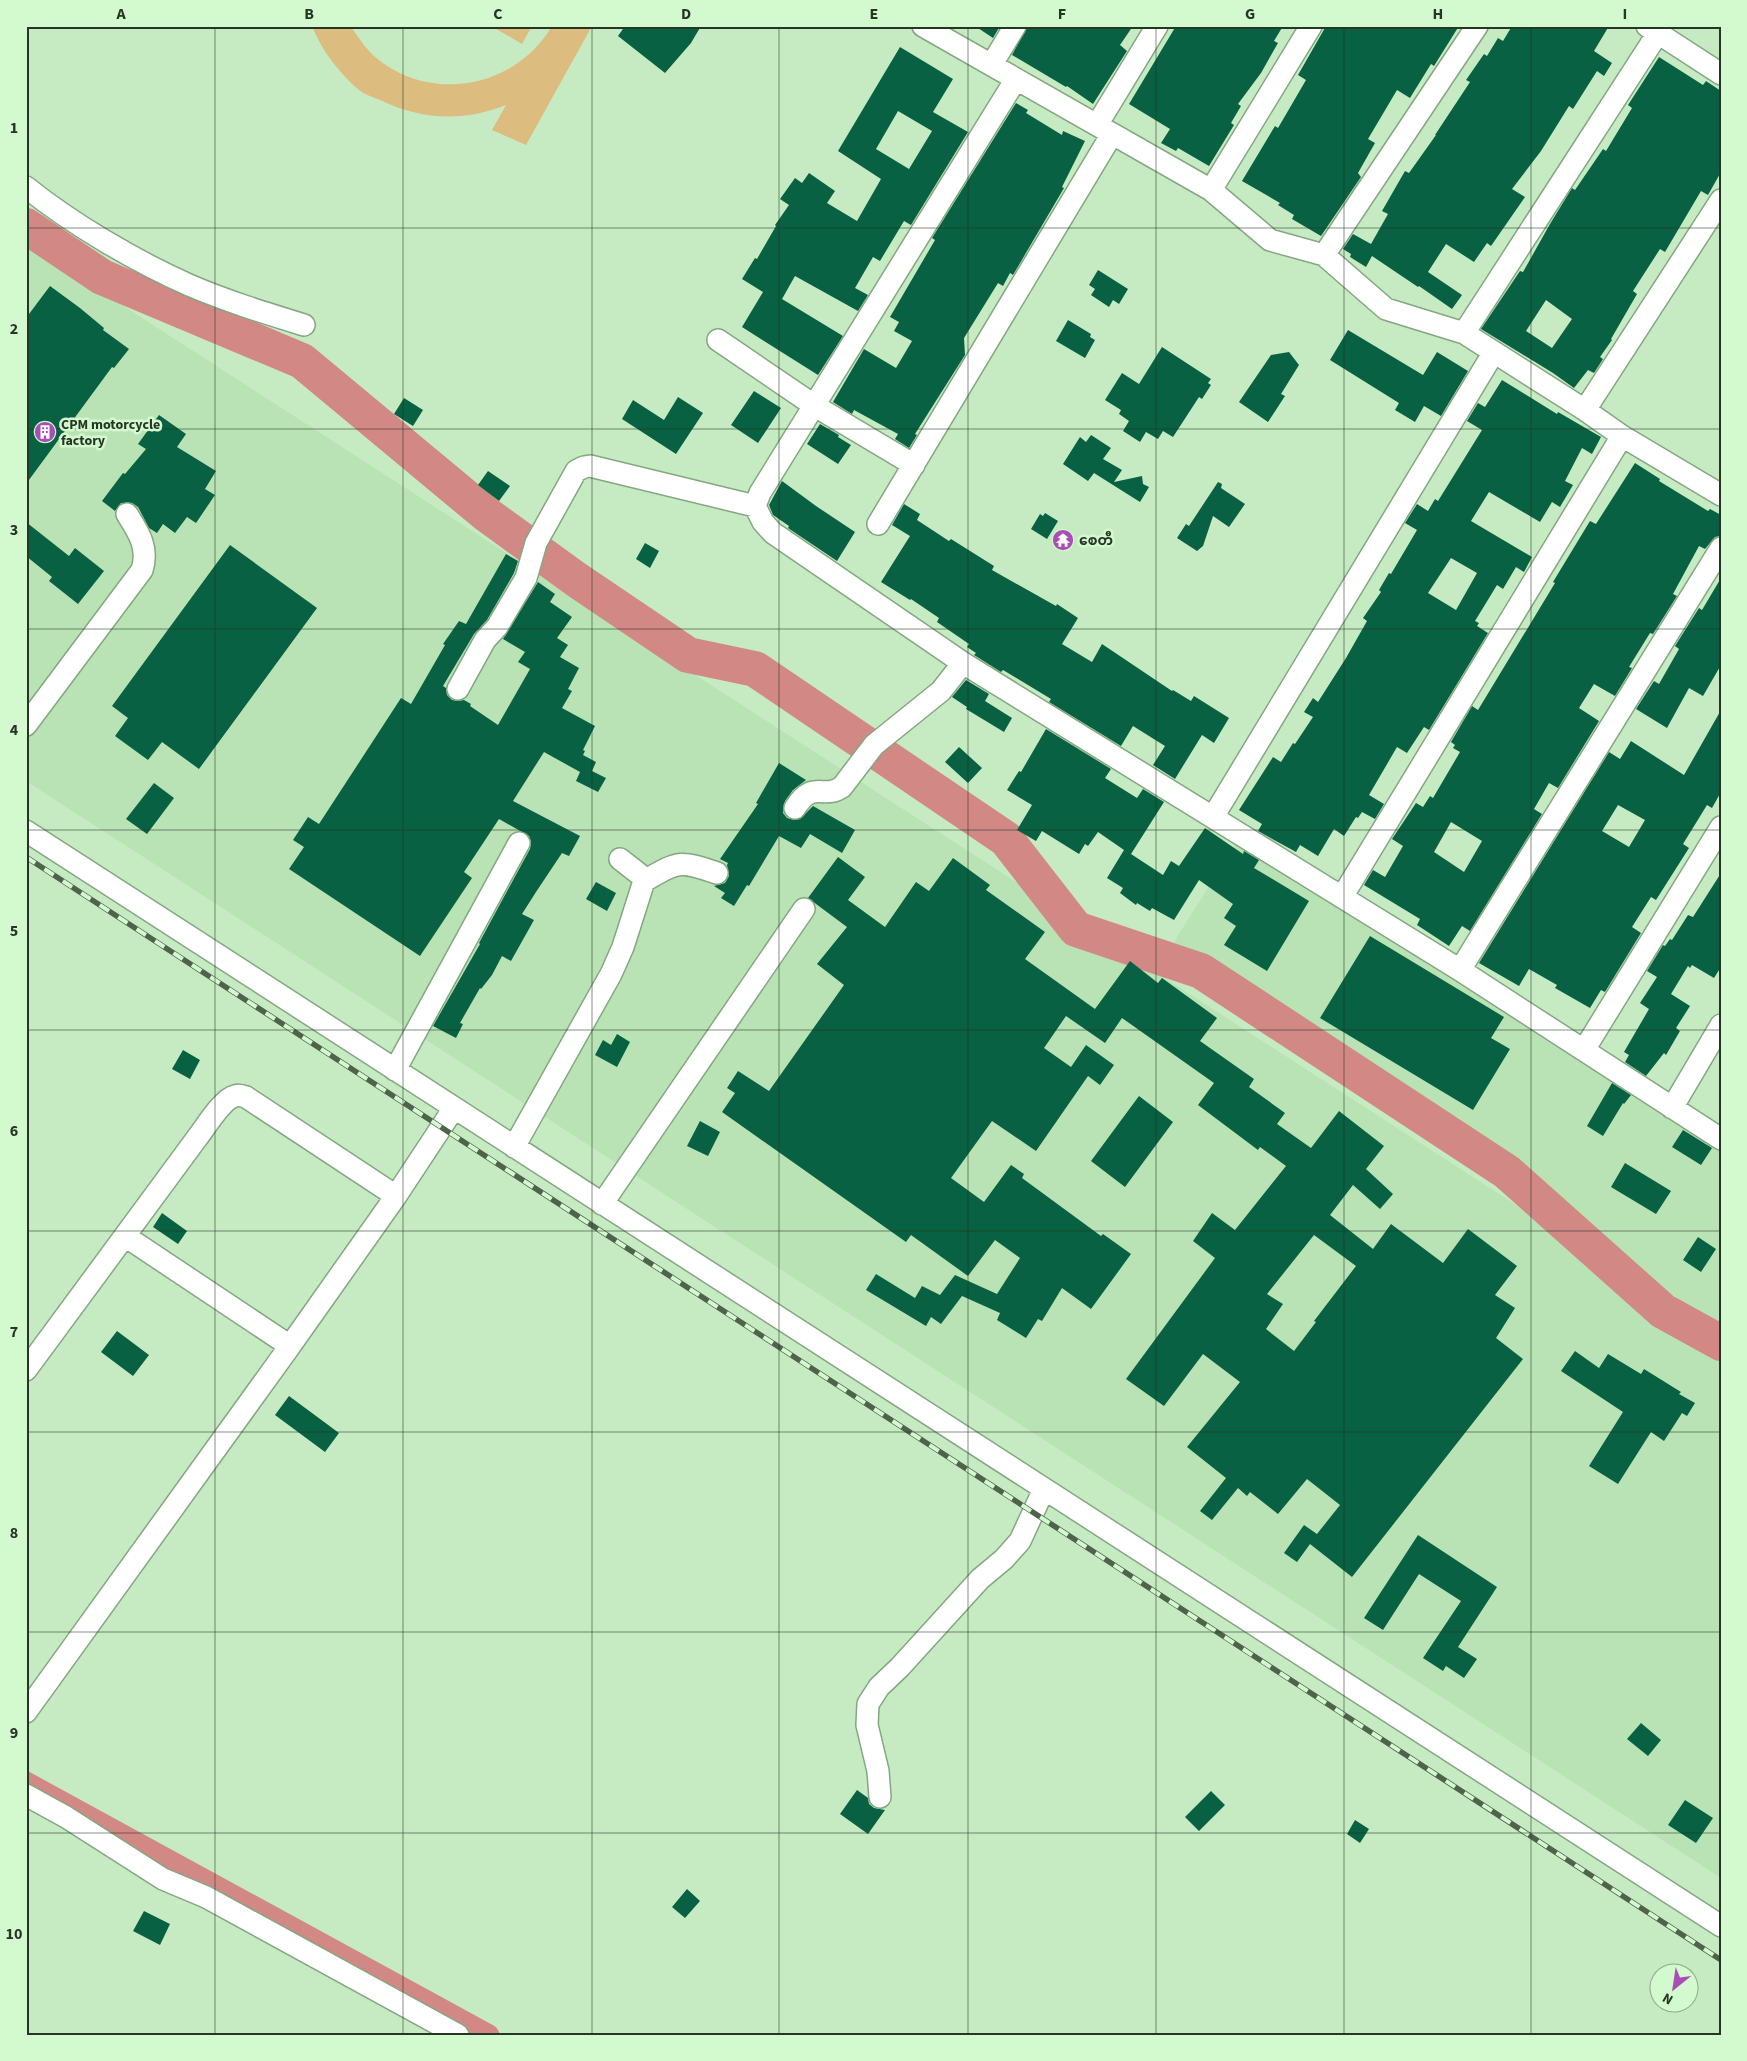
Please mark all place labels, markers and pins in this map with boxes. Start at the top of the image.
place label: CPM motorcycle factory [61,415,160,451]
building icon: CPM motorcycle factory [33,420,57,444]
temple icon: စေတီ [1051,528,1075,552]
place label: စေတီ [1079,530,1113,551]

